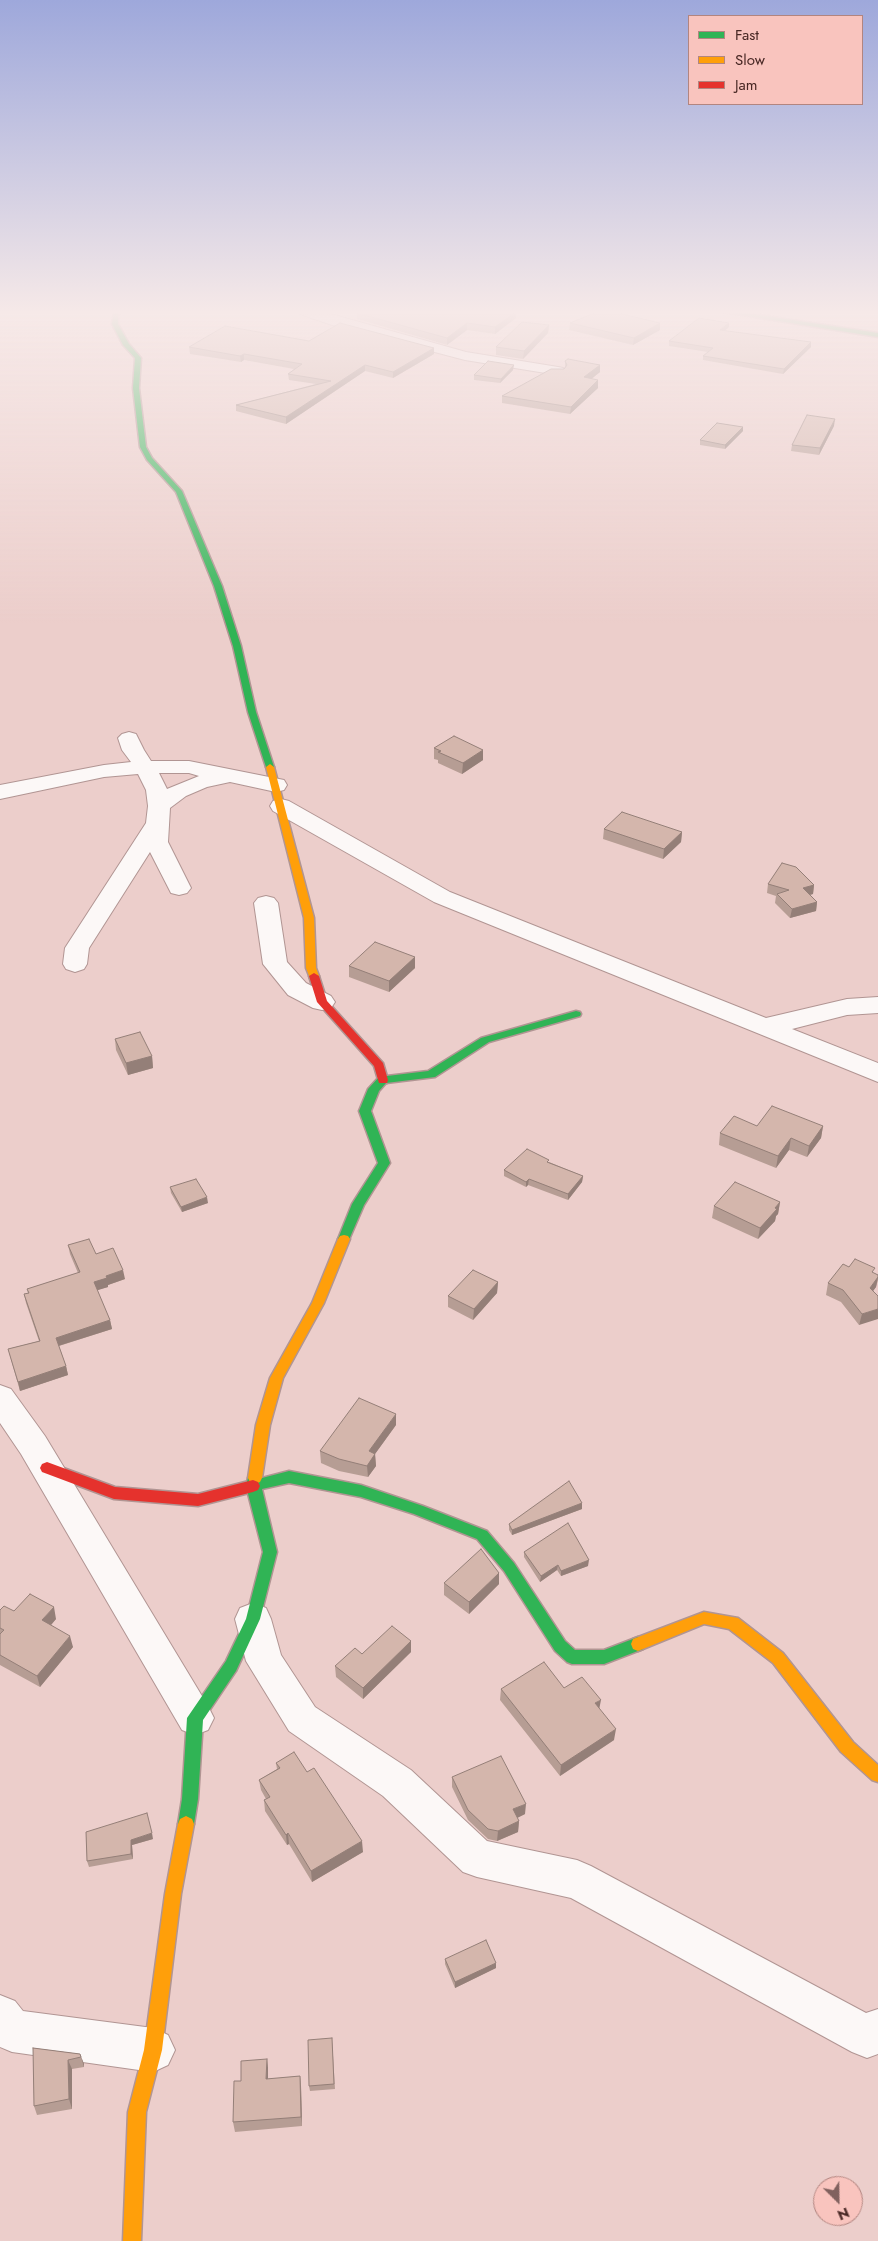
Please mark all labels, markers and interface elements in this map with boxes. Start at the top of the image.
legend [688,15,863,105]
text: Fast [735,24,759,46]
text: Slow [735,49,765,71]
text: Jam [735,74,758,96]
north arrow [813,2176,863,2226]
text: N [834,2203,852,2225]

